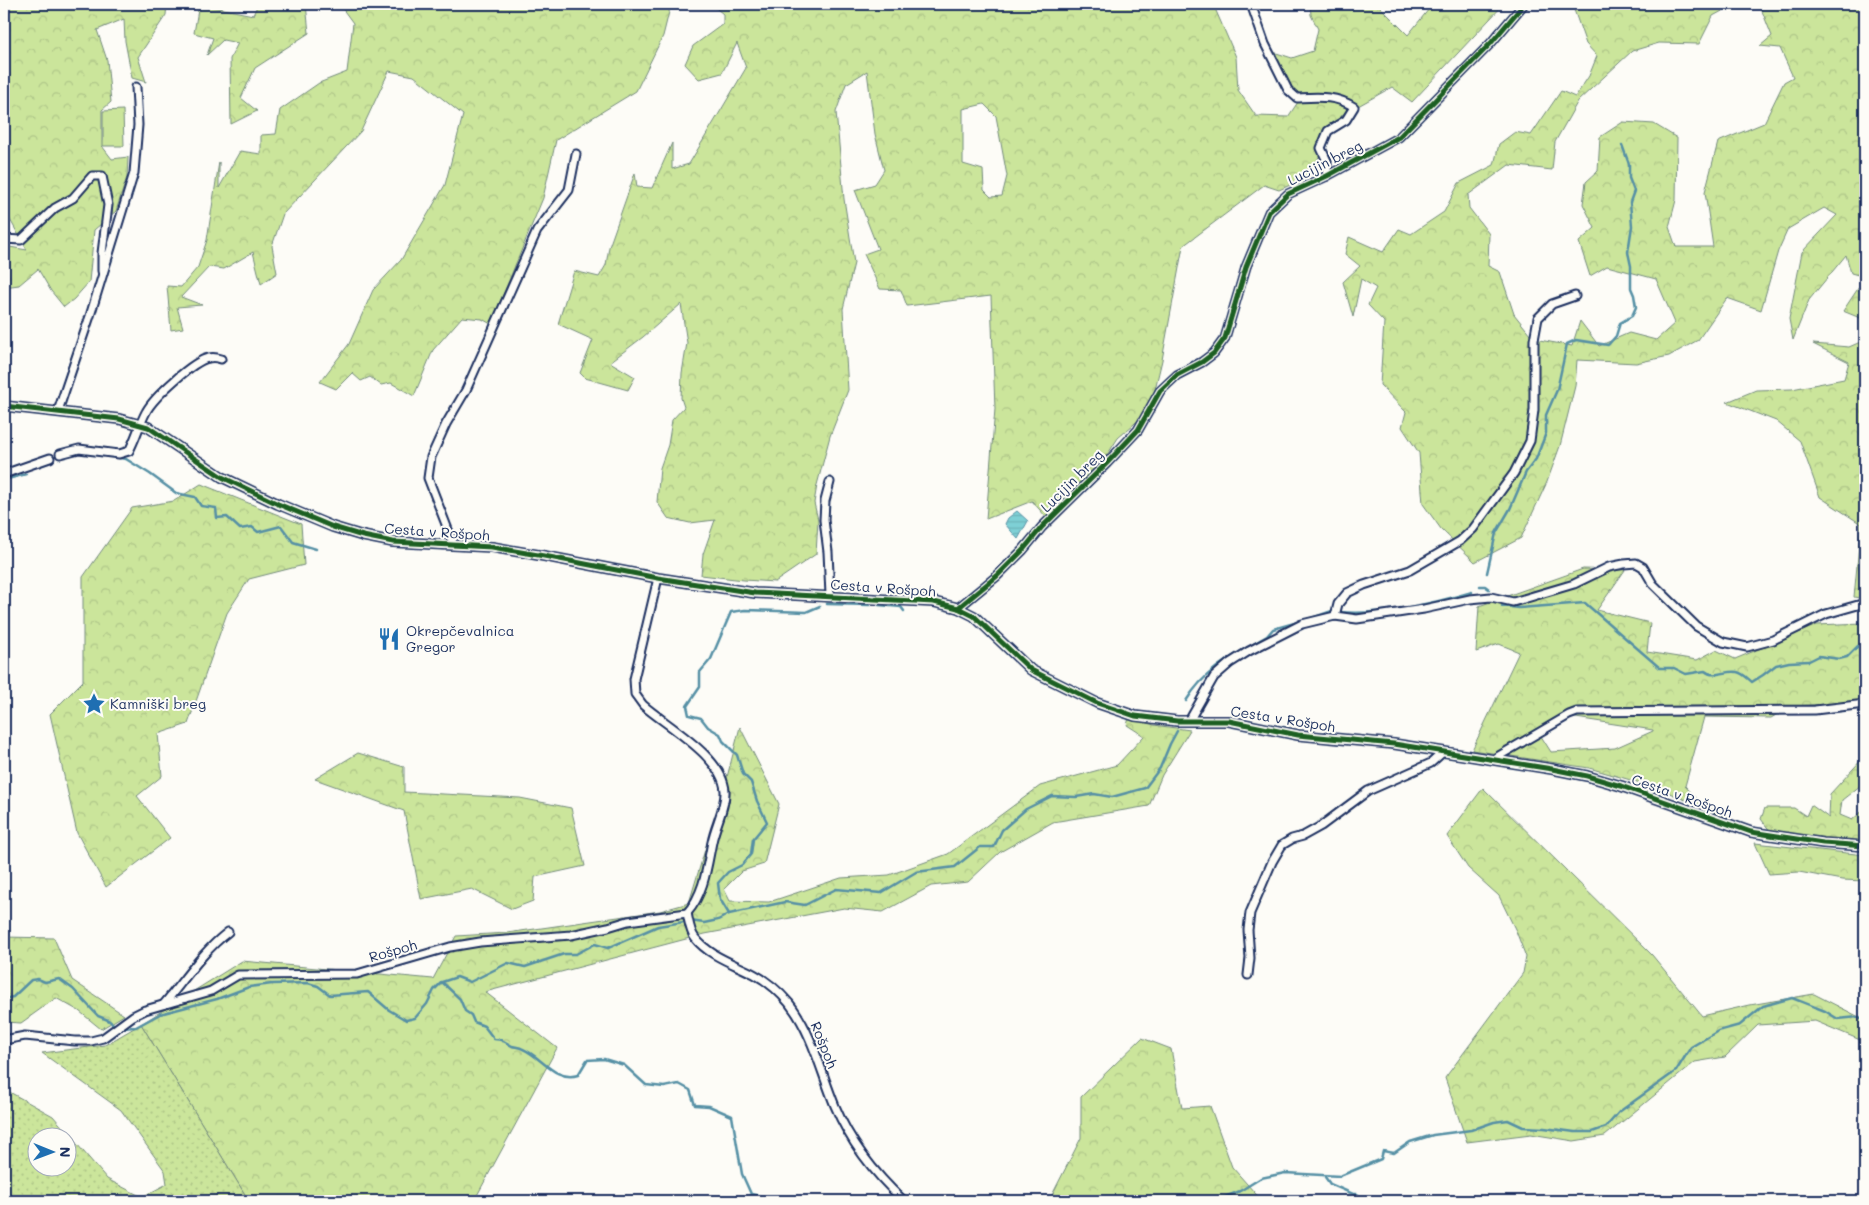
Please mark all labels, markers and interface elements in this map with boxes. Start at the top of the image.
street label: Lucijin breg [1284,136,1365,190]
street label: Lucijin breg [1036,445,1107,516]
street label: Cesta v Rošpoh [384,518,490,545]
street label: Cesta v Rošpoh [830,574,936,601]
place label: Okrepčevalnica Gregor [406,621,514,656]
restaurant icon: Okrepčevalnica Gregor [376,626,402,652]
place icon: Kamniški breg [81,691,107,717]
place label: Kamniški breg [110,694,206,713]
street label: Cesta v Rošpoh [1229,701,1337,736]
street label: Cesta v Rošpoh [1629,769,1735,822]
street label: Rošpoh [367,935,419,966]
street label: Rošpoh [806,1019,842,1071]
north arrow [28,1128,78,1178]
text: N [56,1147,75,1158]

